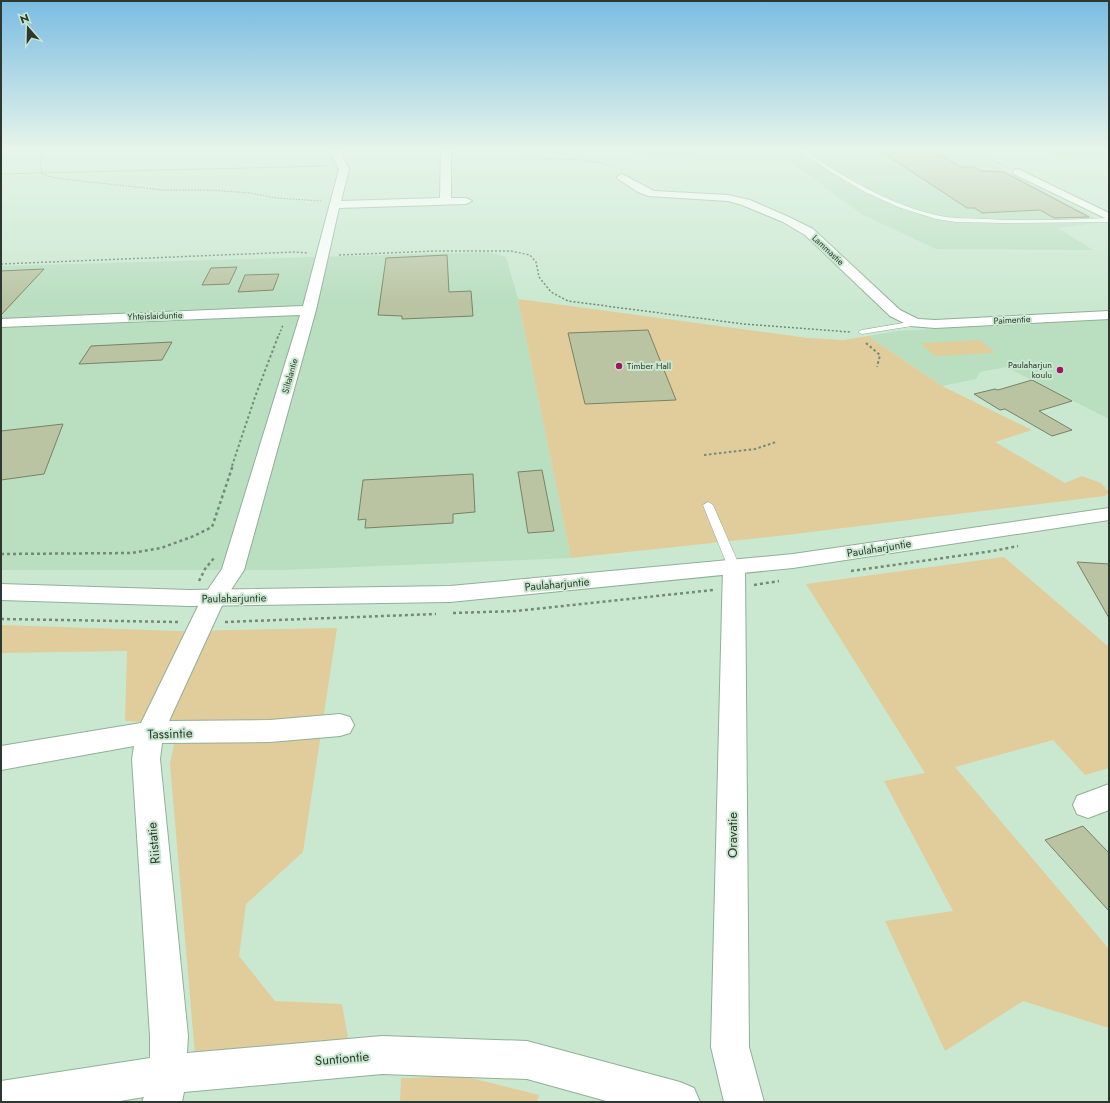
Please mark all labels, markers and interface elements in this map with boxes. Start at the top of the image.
north arrow [8,8,48,48]
text: N [18,10,31,28]
street label: Lammastie [809,231,847,268]
street label: Yhteislaiduntie [127,308,183,323]
street label: Paimentie [993,312,1031,327]
street label: Siltalantie [278,356,301,395]
place label: Paulaharjun koulu [1008,358,1052,381]
place label: Timber Hall [627,359,671,372]
marker: Timber Hall [614,361,624,371]
marker: Paulaharjun koulu [1055,365,1065,375]
street label: Paulaharjuntie [846,535,913,561]
street label: Paulaharjuntie [524,573,590,595]
street label: Paulaharjuntie [201,589,267,607]
street label: Tassintie [147,723,193,744]
street label: Oravatie [723,812,742,858]
street label: Riistatie [142,821,165,865]
street label: Suntiontie [314,1047,370,1070]

